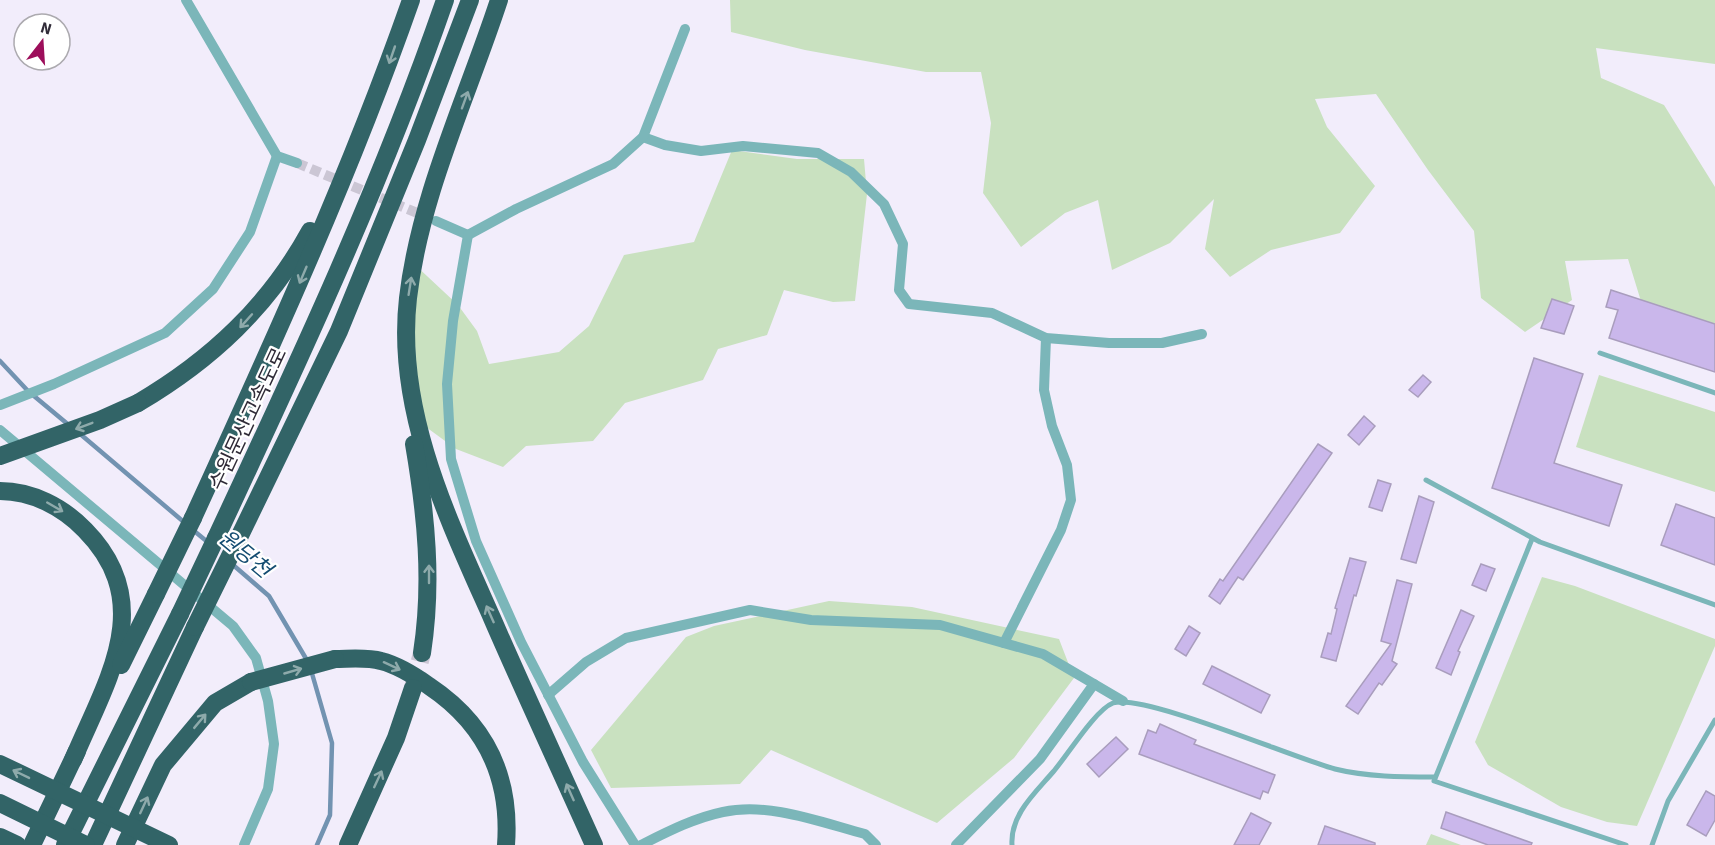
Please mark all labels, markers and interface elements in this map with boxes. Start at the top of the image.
north arrow [12,12,72,72]
text: N [38,17,54,41]
one-way arrow [385,45,396,64]
one-way arrow [460,91,471,109]
one-way arrow [297,265,308,283]
one-way arrow [405,277,416,297]
one-way arrow [239,313,253,328]
street label: 수원문산고속도로 [202,343,294,495]
one-way arrow [75,421,94,432]
one-way arrow [46,501,63,513]
water label: 원당천 [211,522,281,588]
one-way arrow [423,565,435,585]
one-way arrow [484,605,495,624]
one-way arrow [383,661,401,673]
one-way arrow [283,664,302,676]
one-way arrow [194,713,207,729]
one-way arrow [13,768,31,780]
one-way arrow [373,770,384,788]
one-way arrow [564,783,576,801]
one-way arrow [139,797,150,815]

